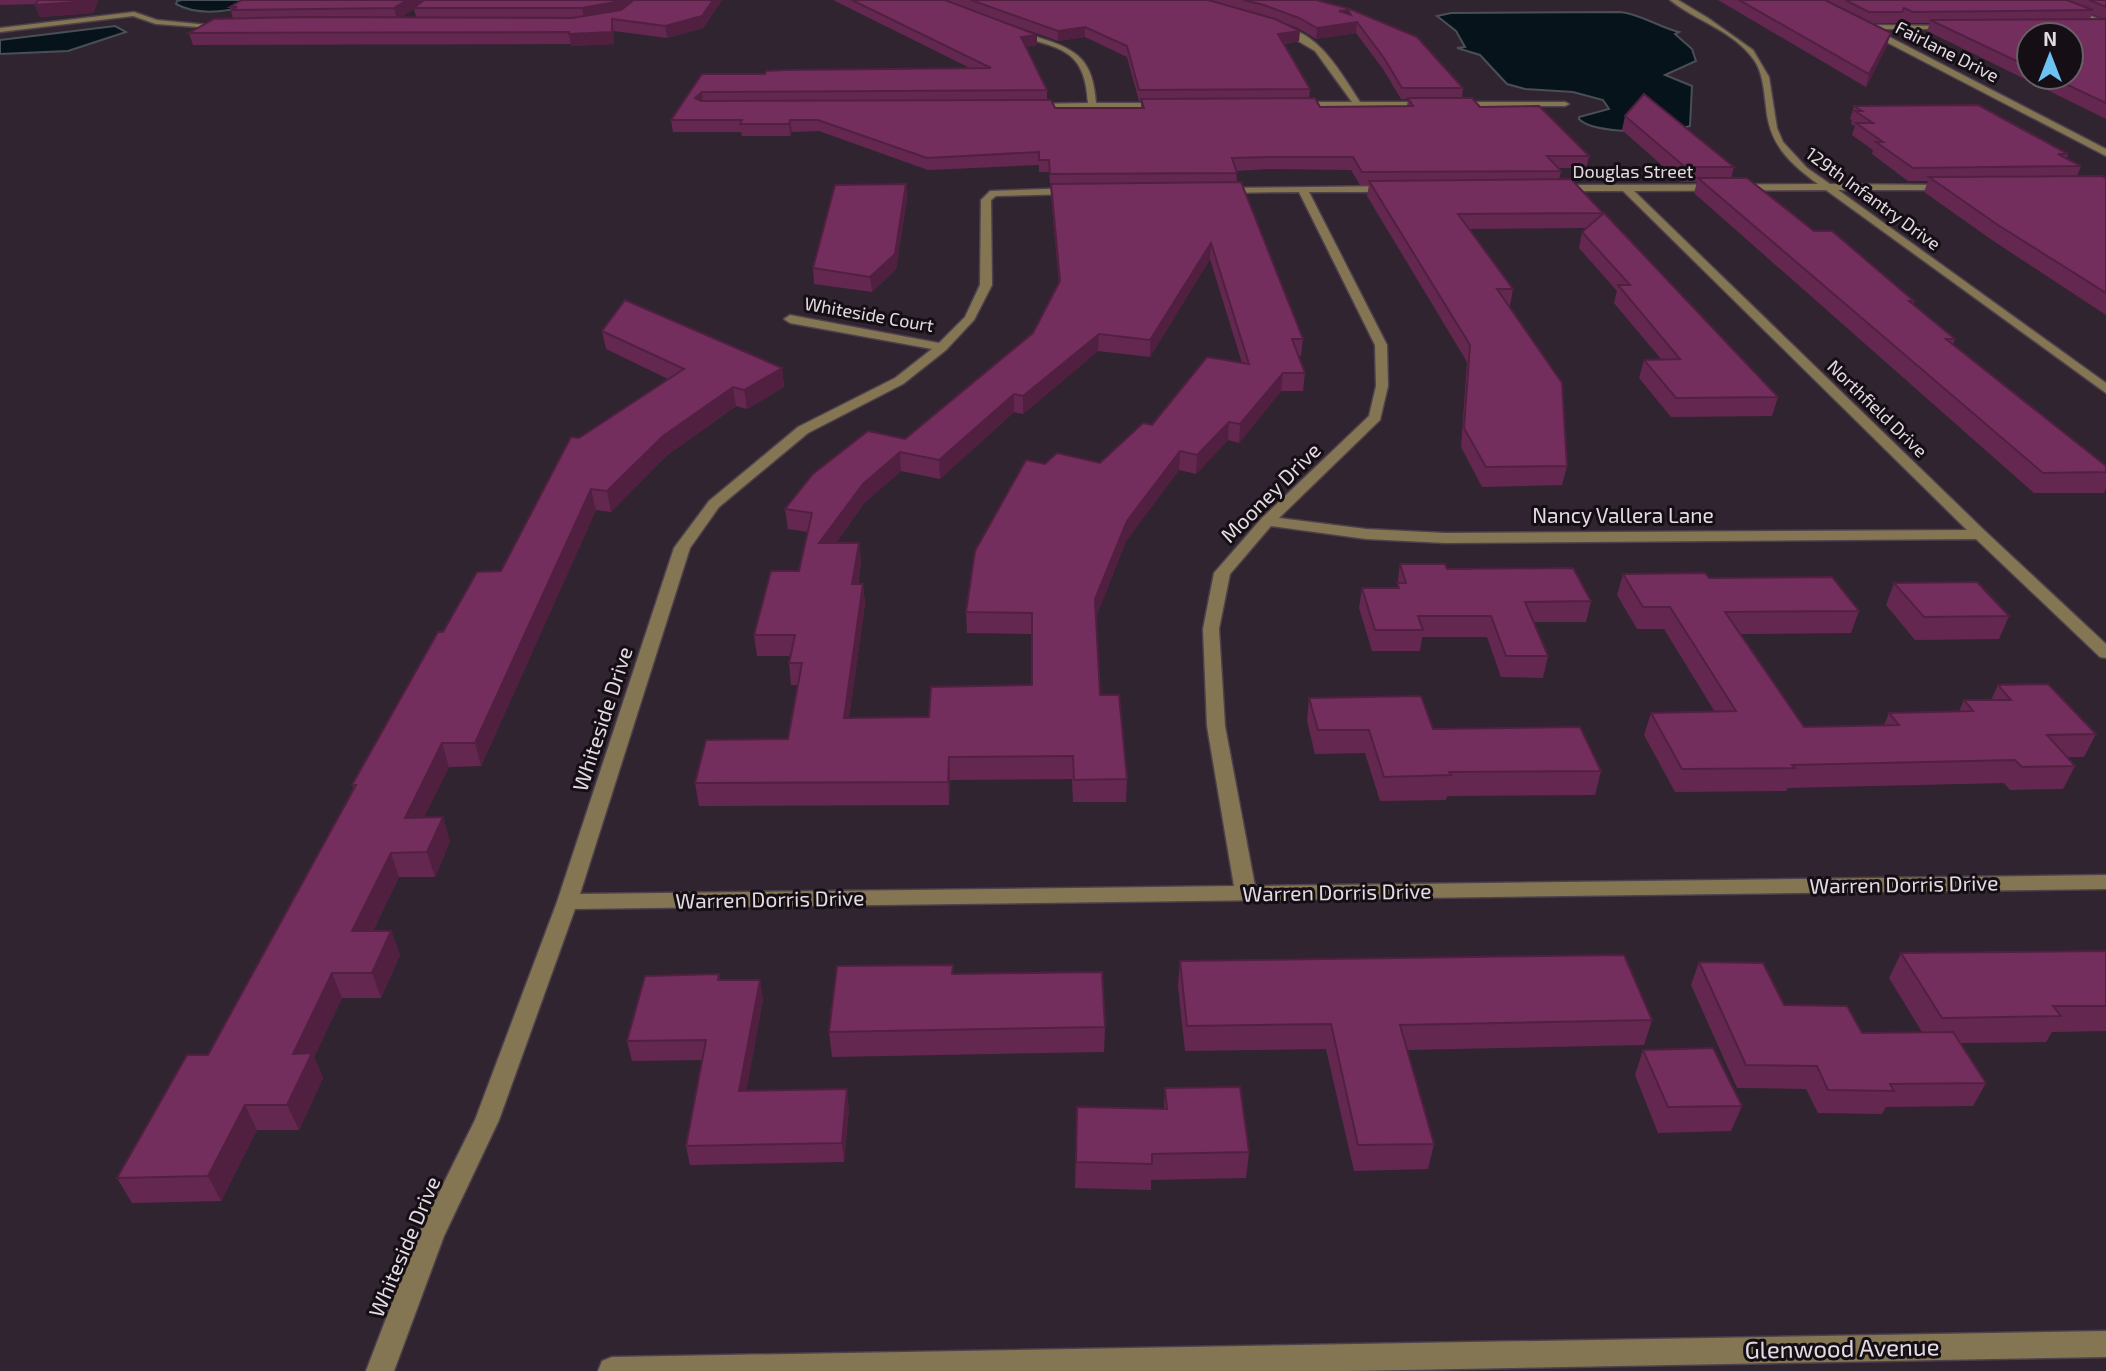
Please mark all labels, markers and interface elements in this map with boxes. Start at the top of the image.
street label: Fairlane Drive [1892,16,2003,87]
north arrow [2015,21,2085,91]
text: N [2043,27,2057,50]
street label: 129th Infantry Drive [1802,142,1945,254]
street label: Douglas Street [1573,160,1694,182]
street label: Whiteside Court [803,292,936,336]
street label: Northfield Drive [1823,355,1932,461]
street label: Mooney Drive [1215,437,1325,547]
street label: Nancy Vallera Lane [1532,502,1714,527]
street label: Whiteside Drive [566,643,637,794]
street label: Warren Dorris Drive [1809,869,1999,898]
street label: Warren Dorris Drive [1242,877,1432,906]
street label: Warren Dorris Drive [675,884,865,913]
street label: Whiteside Drive [363,1172,444,1320]
street label: Glenwood Avenue [1744,1331,1940,1364]

